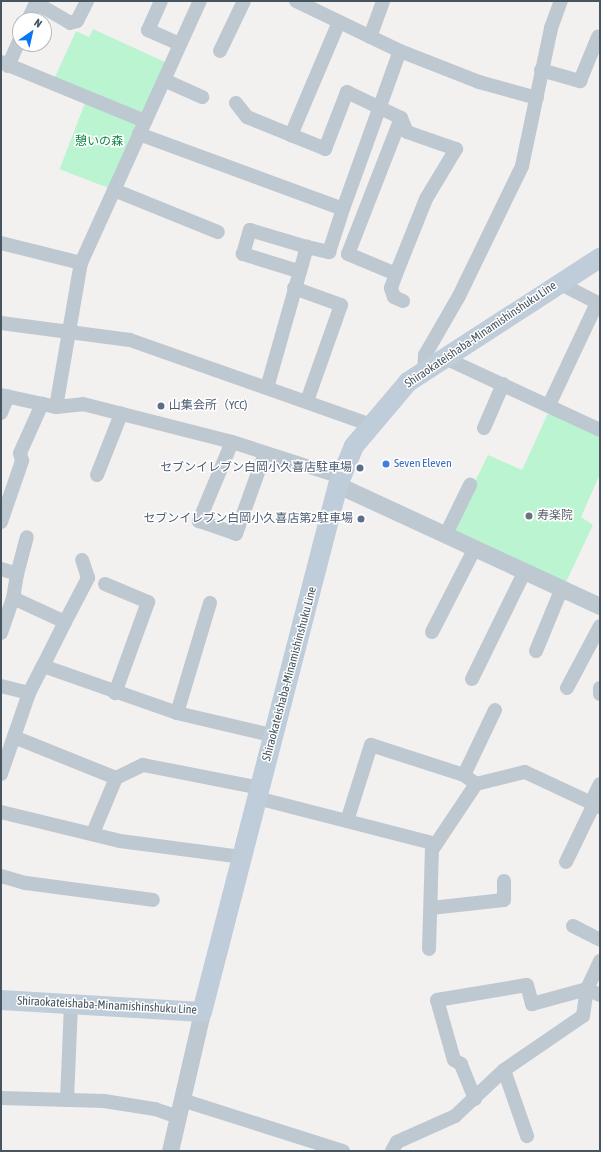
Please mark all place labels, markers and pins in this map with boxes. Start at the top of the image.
place label: 山集会所（YCC) [169,399,247,413]
marker: 山集会所（YCC) [156,401,166,411]
place label: Seven Eleven [394,457,452,471]
marker: Seven Eleven [381,459,391,469]
place label: セブンイレブン白岡小久喜店駐車場 [160,461,352,475]
marker: セブンイレブン白岡小久喜店駐車場 [355,463,365,473]
place label: 寿楽院 [537,509,573,523]
marker: 寿楽院 [524,511,534,521]
place label: セブンイレブン白岡小久喜店第2駐車場 [143,512,353,526]
marker: セブンイレブン白岡小久喜店第2駐車場 [356,514,366,524]

